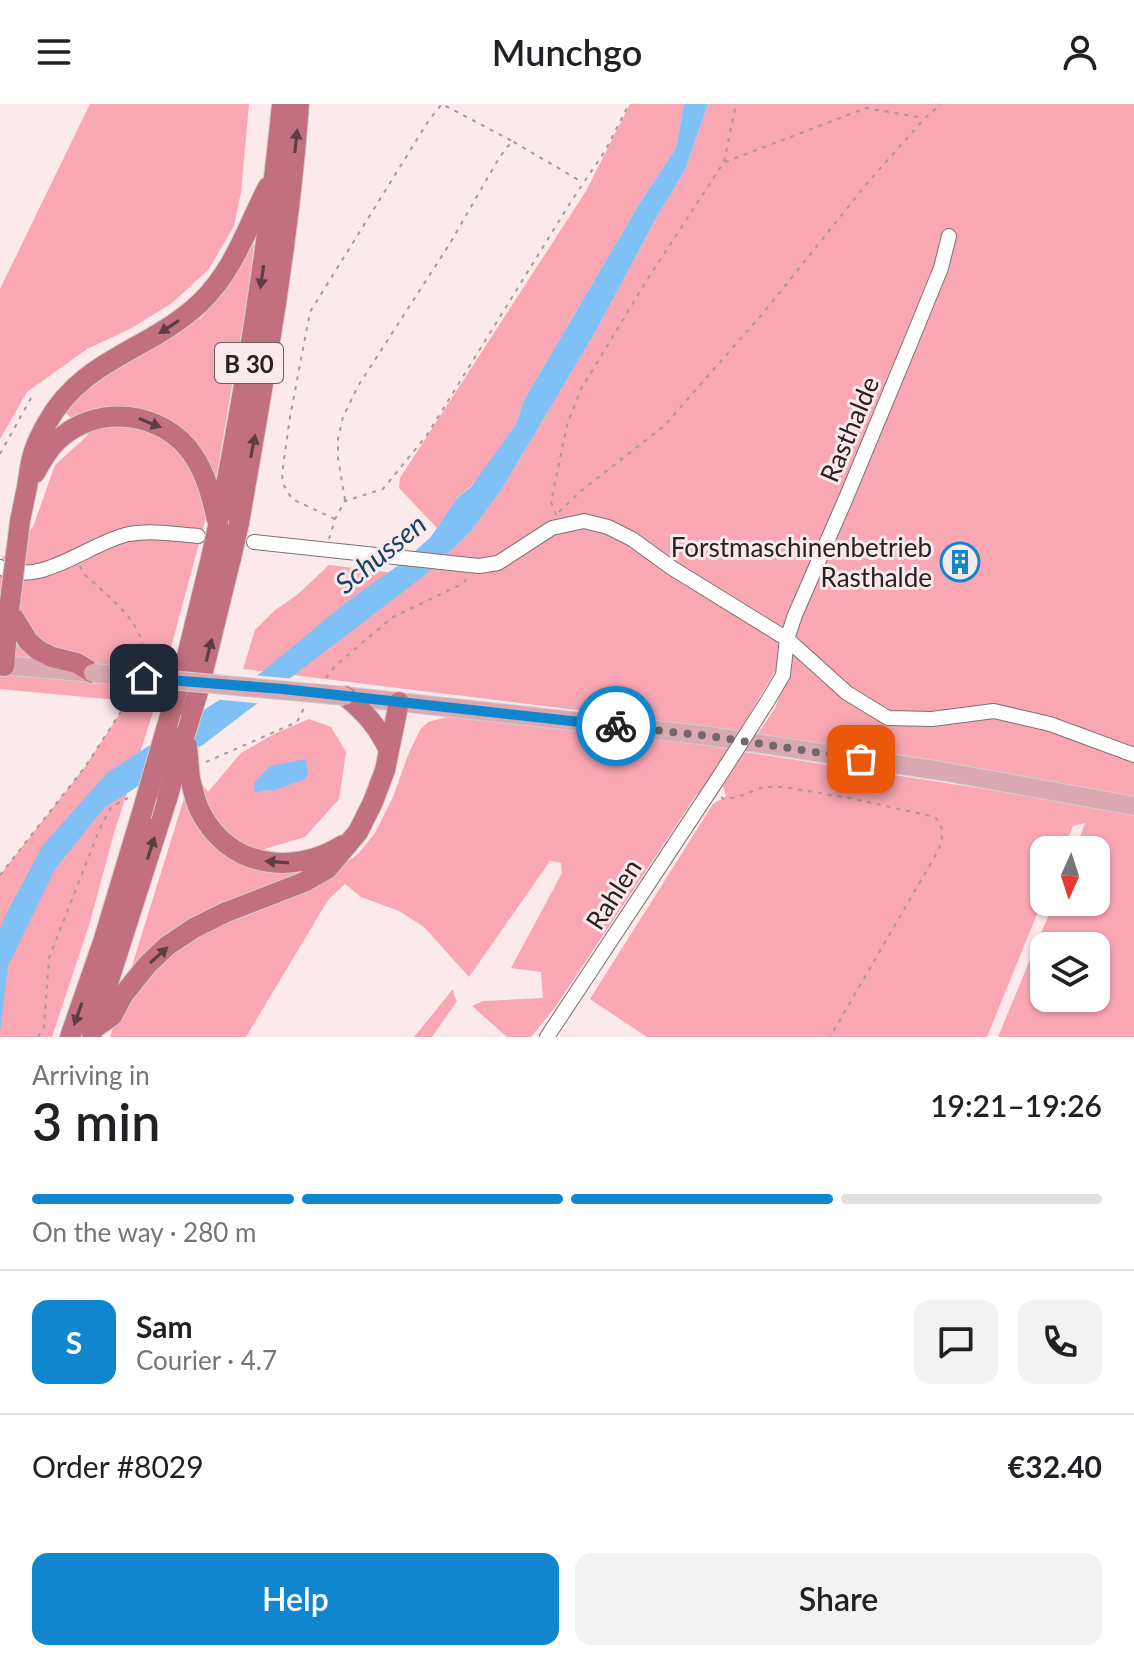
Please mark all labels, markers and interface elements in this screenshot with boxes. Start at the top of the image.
icon: menu [32,30,76,74]
text: Munchgo [492,30,642,74]
icon: person [1058,30,1102,74]
one-way arrow [289,128,302,153]
one-way arrow [255,265,268,290]
one-way arrow [159,319,180,334]
road number: B 30 [215,343,283,383]
street label: Rasthalde [812,371,886,487]
one-way arrow [139,417,162,430]
one-way arrow [247,433,260,458]
water label: Schussen [328,506,432,600]
place label: Forstmaschinenbetrieb Rasthalde [671,531,932,593]
building icon: Forstmaschinenbetrieb Rasthalde [939,541,981,583]
one-way arrow [203,637,215,662]
pin [110,644,178,712]
icon: home [122,656,166,700]
courier [576,686,656,766]
icon: bike [594,704,638,748]
pin [827,725,895,793]
icon: bag [839,737,883,781]
one-way arrow [146,836,158,860]
north arrow [1030,836,1110,916]
map controls [1030,836,1110,1012]
street label: Rahlen [578,853,648,935]
one-way arrow [264,855,289,868]
button: layers [1030,932,1110,1012]
one-way arrow [149,946,168,964]
one-way arrow [71,1002,83,1026]
text: Arriving in [32,1059,150,1091]
text: 19:21–19:26 [930,1087,1102,1123]
text: 3 min [32,1090,160,1152]
text: On the way · 280 m [32,1216,256,1248]
button: chat [914,1300,998,1384]
button: phone [1018,1300,1102,1384]
text: Sam [136,1308,193,1344]
text: S [66,1324,82,1360]
text: Courier · 4.7 [136,1344,277,1376]
text: Order #8029 [32,1448,204,1484]
text: €32.40 [1008,1448,1102,1484]
button: Help [32,1553,559,1645]
button: Share [575,1553,1102,1645]

